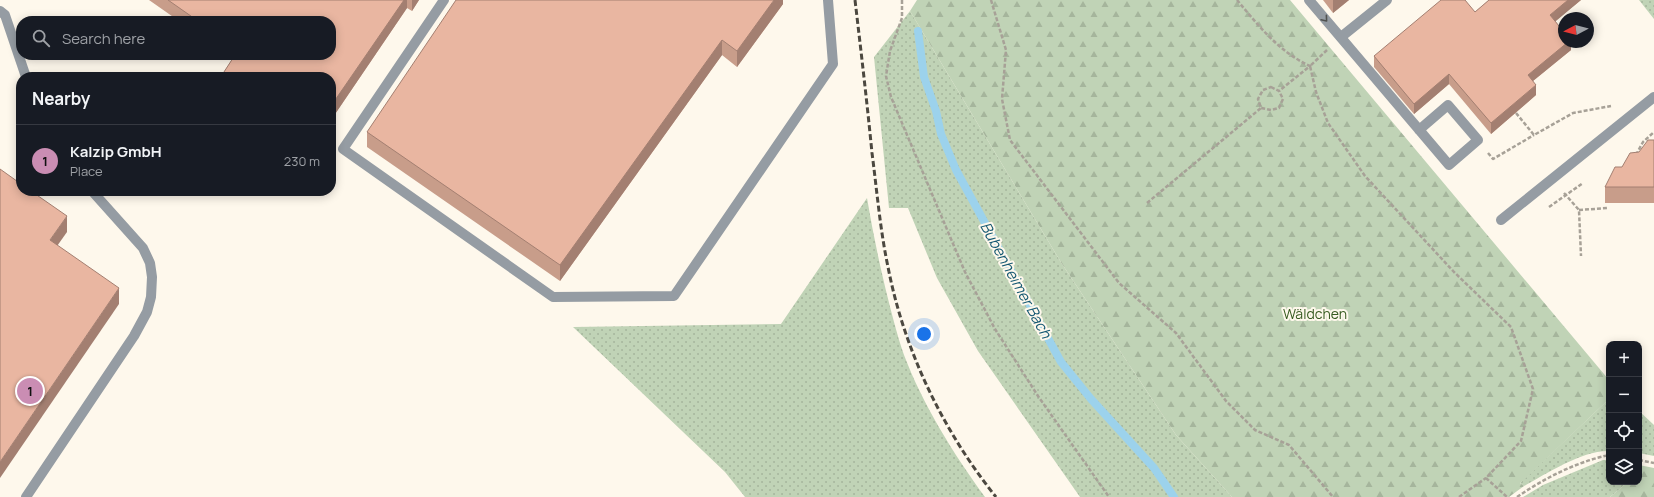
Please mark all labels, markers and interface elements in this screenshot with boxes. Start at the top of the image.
north arrow [1558,12,1594,48]
one-way arrow [1321,14,1328,21]
search box [16,16,336,60]
icon: search [30,27,52,49]
text: Search here [62,28,145,49]
text: Nearby [32,87,90,110]
text: Kalzip GmbH [70,141,162,162]
text: 1 [42,152,48,170]
text: 230 m [284,152,320,170]
text: Place [70,162,103,180]
water label: Bubenheimer Bach [975,218,1057,343]
park label: Wäldchen [1283,304,1347,323]
your location [914,324,934,344]
map controls [1606,341,1642,485]
button: + [1606,341,1642,377]
pin: 1 [17,376,43,406]
button: − [1606,377,1642,413]
button: locate [1606,413,1642,449]
button: layers [1606,449,1642,485]

